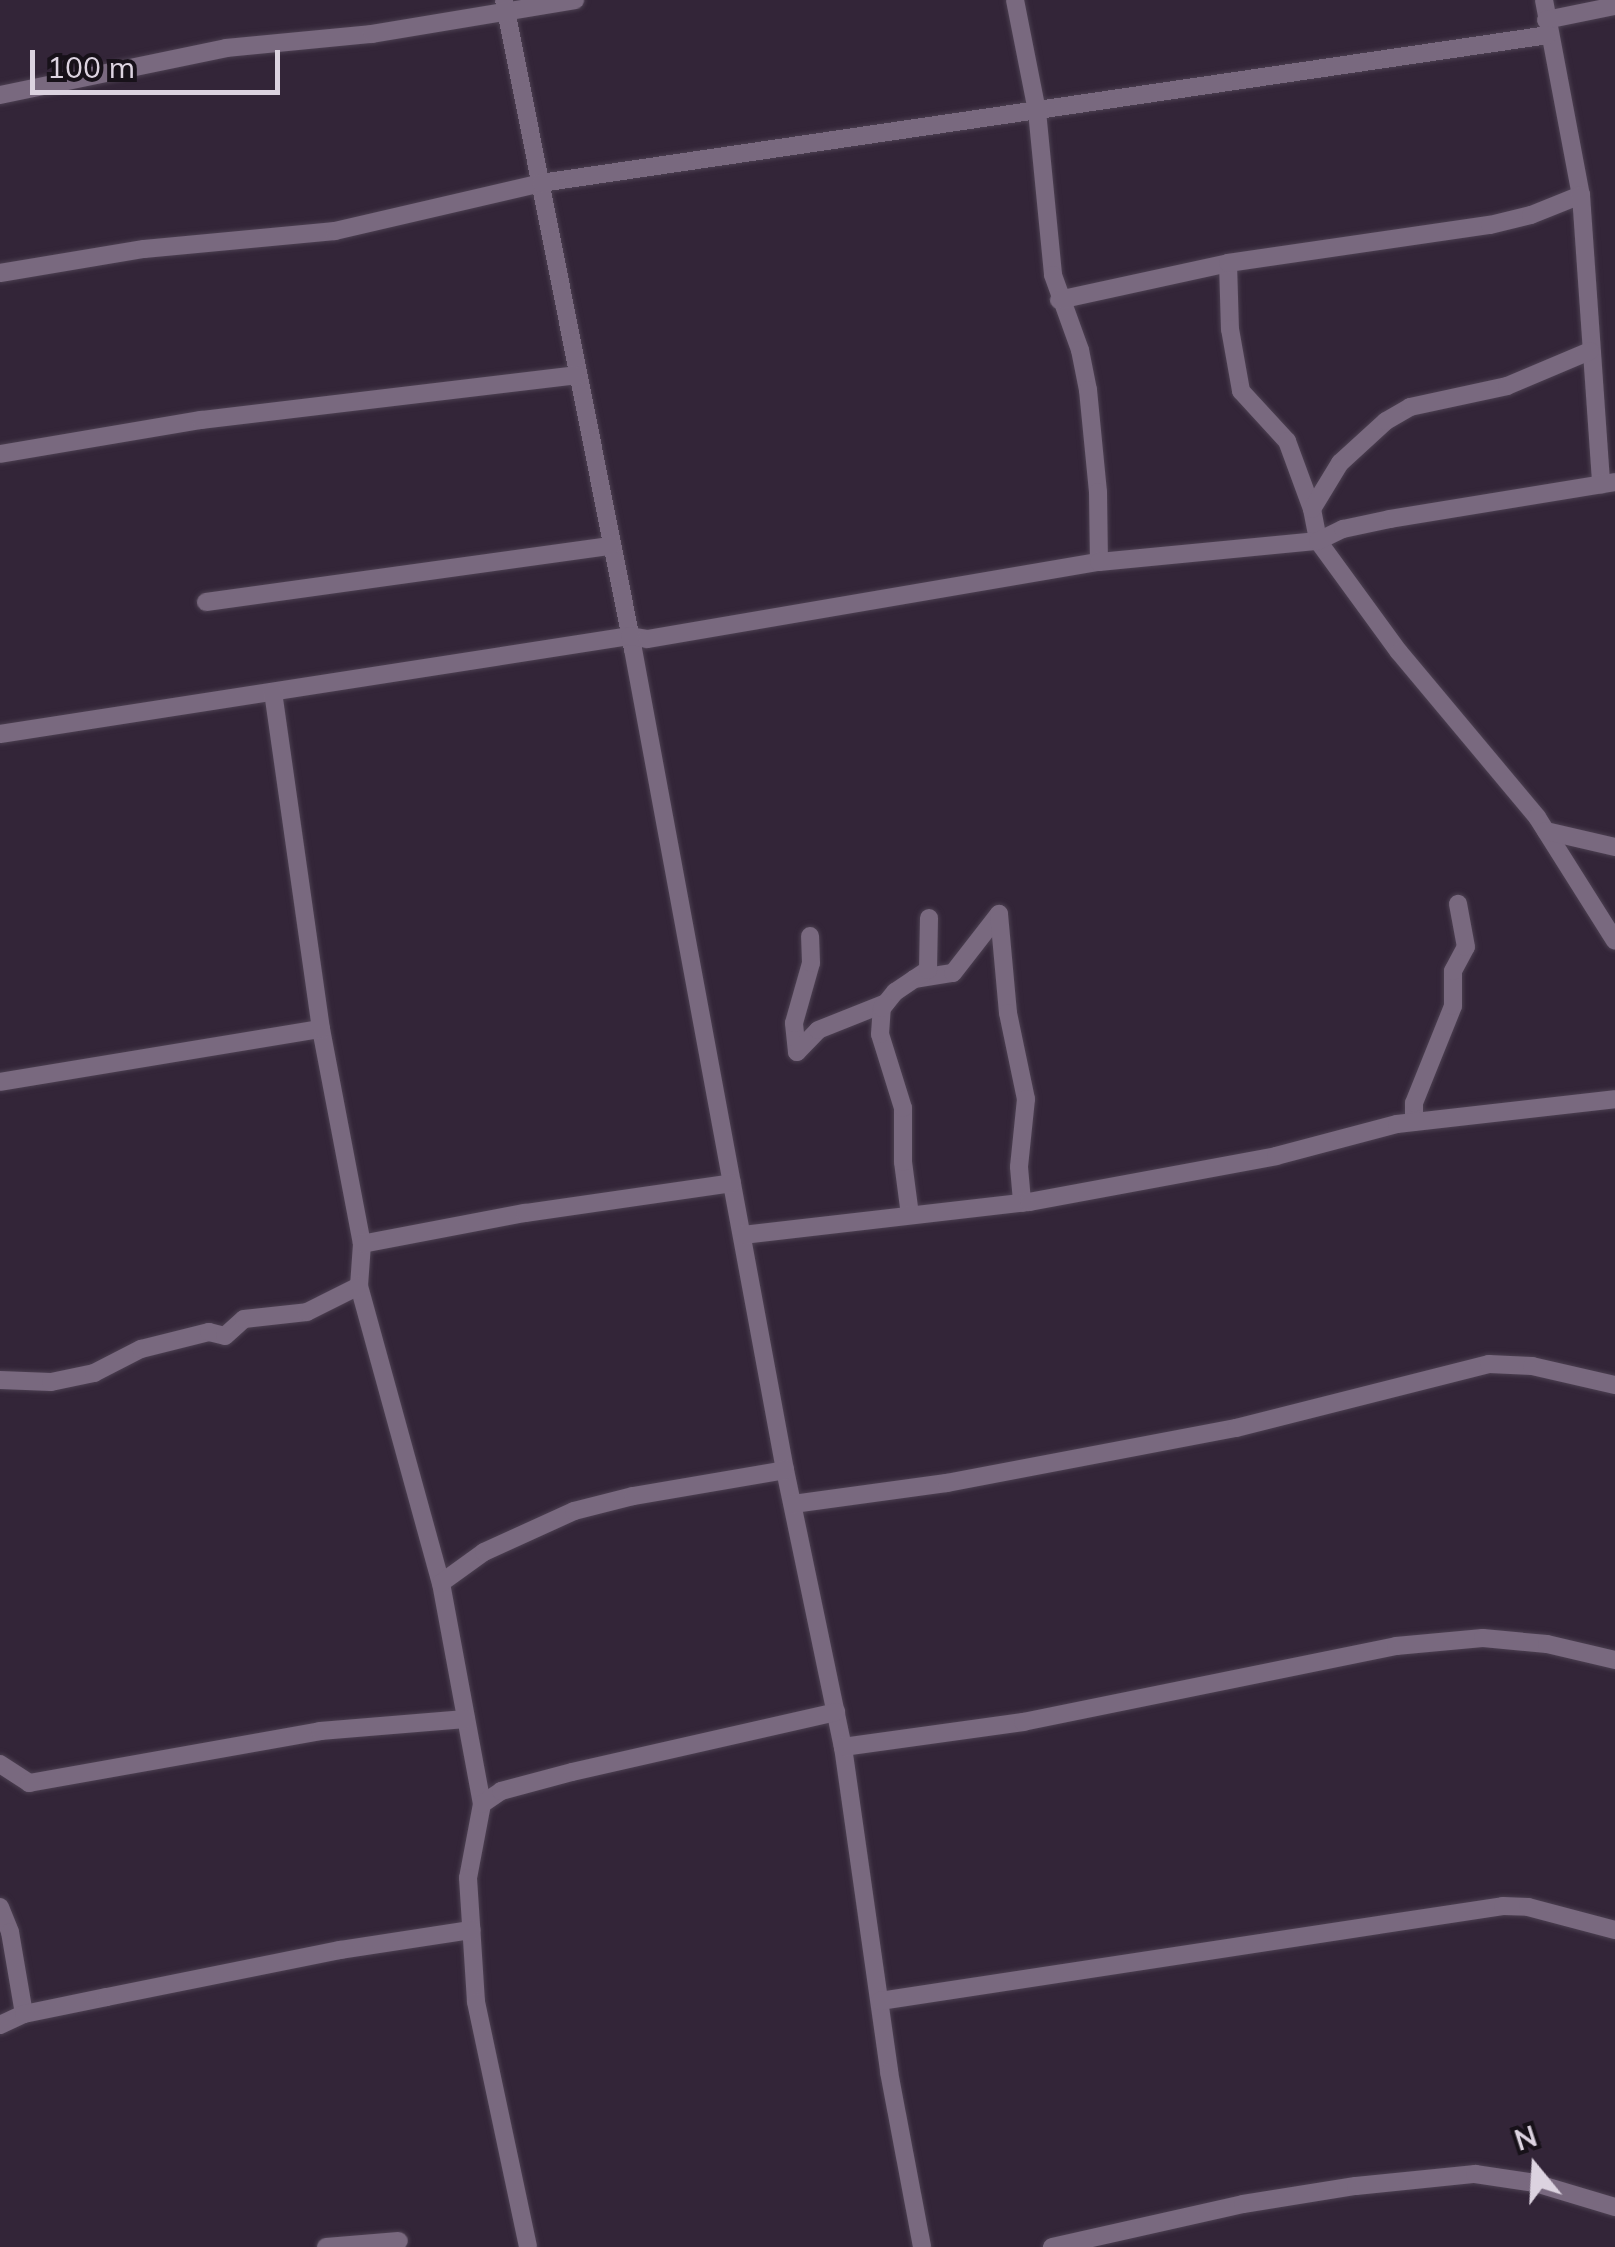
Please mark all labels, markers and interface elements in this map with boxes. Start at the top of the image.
scale bar [35,30,285,92]
text: 100 m [47,48,135,86]
north arrow [1485,2117,1585,2217]
text: N [1510,2118,1541,2158]

